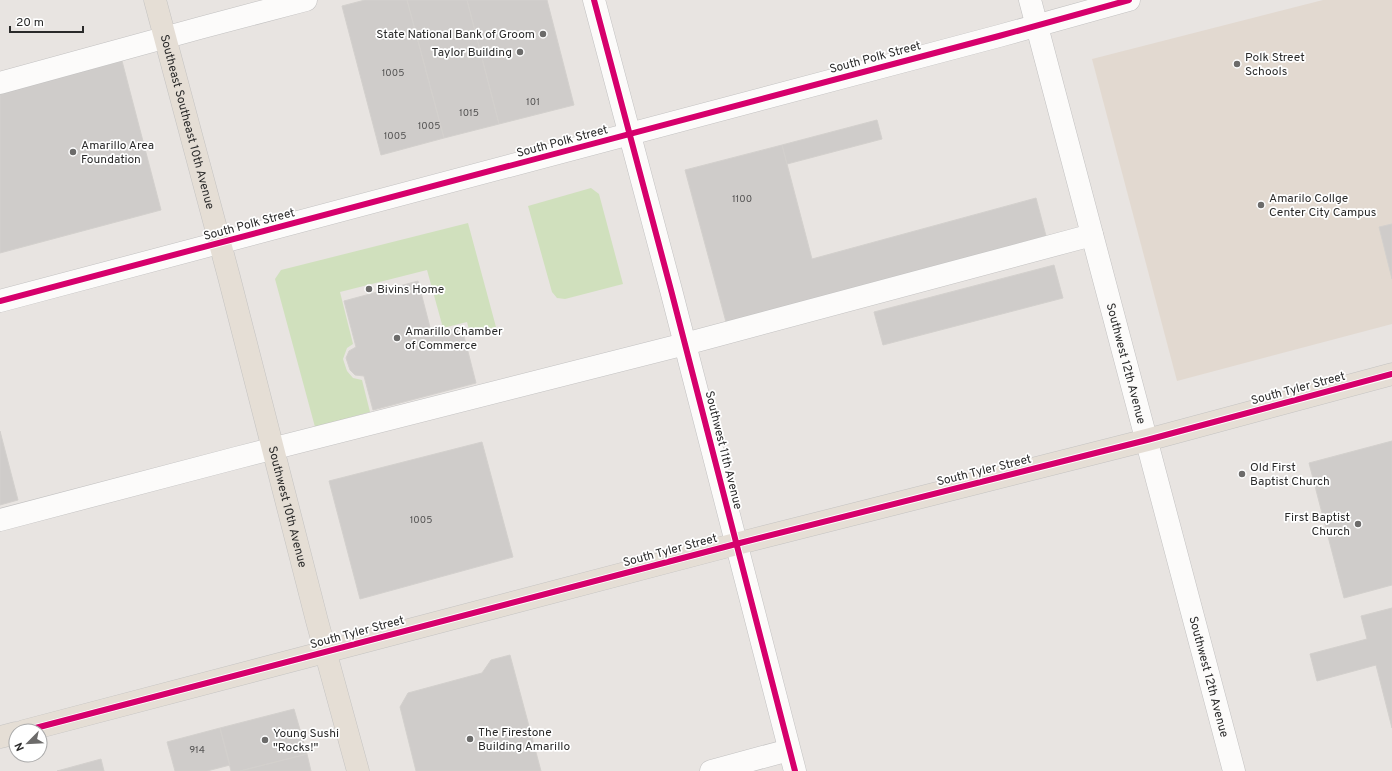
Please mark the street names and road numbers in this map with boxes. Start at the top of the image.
street label: Southeast Southeast 10th Avenue [156,33,218,211]
street label: South Polk Street [828,38,923,78]
street label: South Polk Street [515,122,610,162]
street label: South Polk Street [202,205,297,245]
street label: Southwest 12th Avenue [1102,302,1149,426]
street label: South Tyler Street [1249,369,1347,409]
street label: Southwest 11th Avenue [701,389,745,511]
street label: Southwest 10th Avenue [264,445,310,570]
street label: South Tyler Street [935,451,1033,490]
street label: South Tyler Street [621,531,719,571]
street label: South Tyler Street [308,613,406,653]
street label: Southwest 12th Avenue [1184,615,1232,739]

